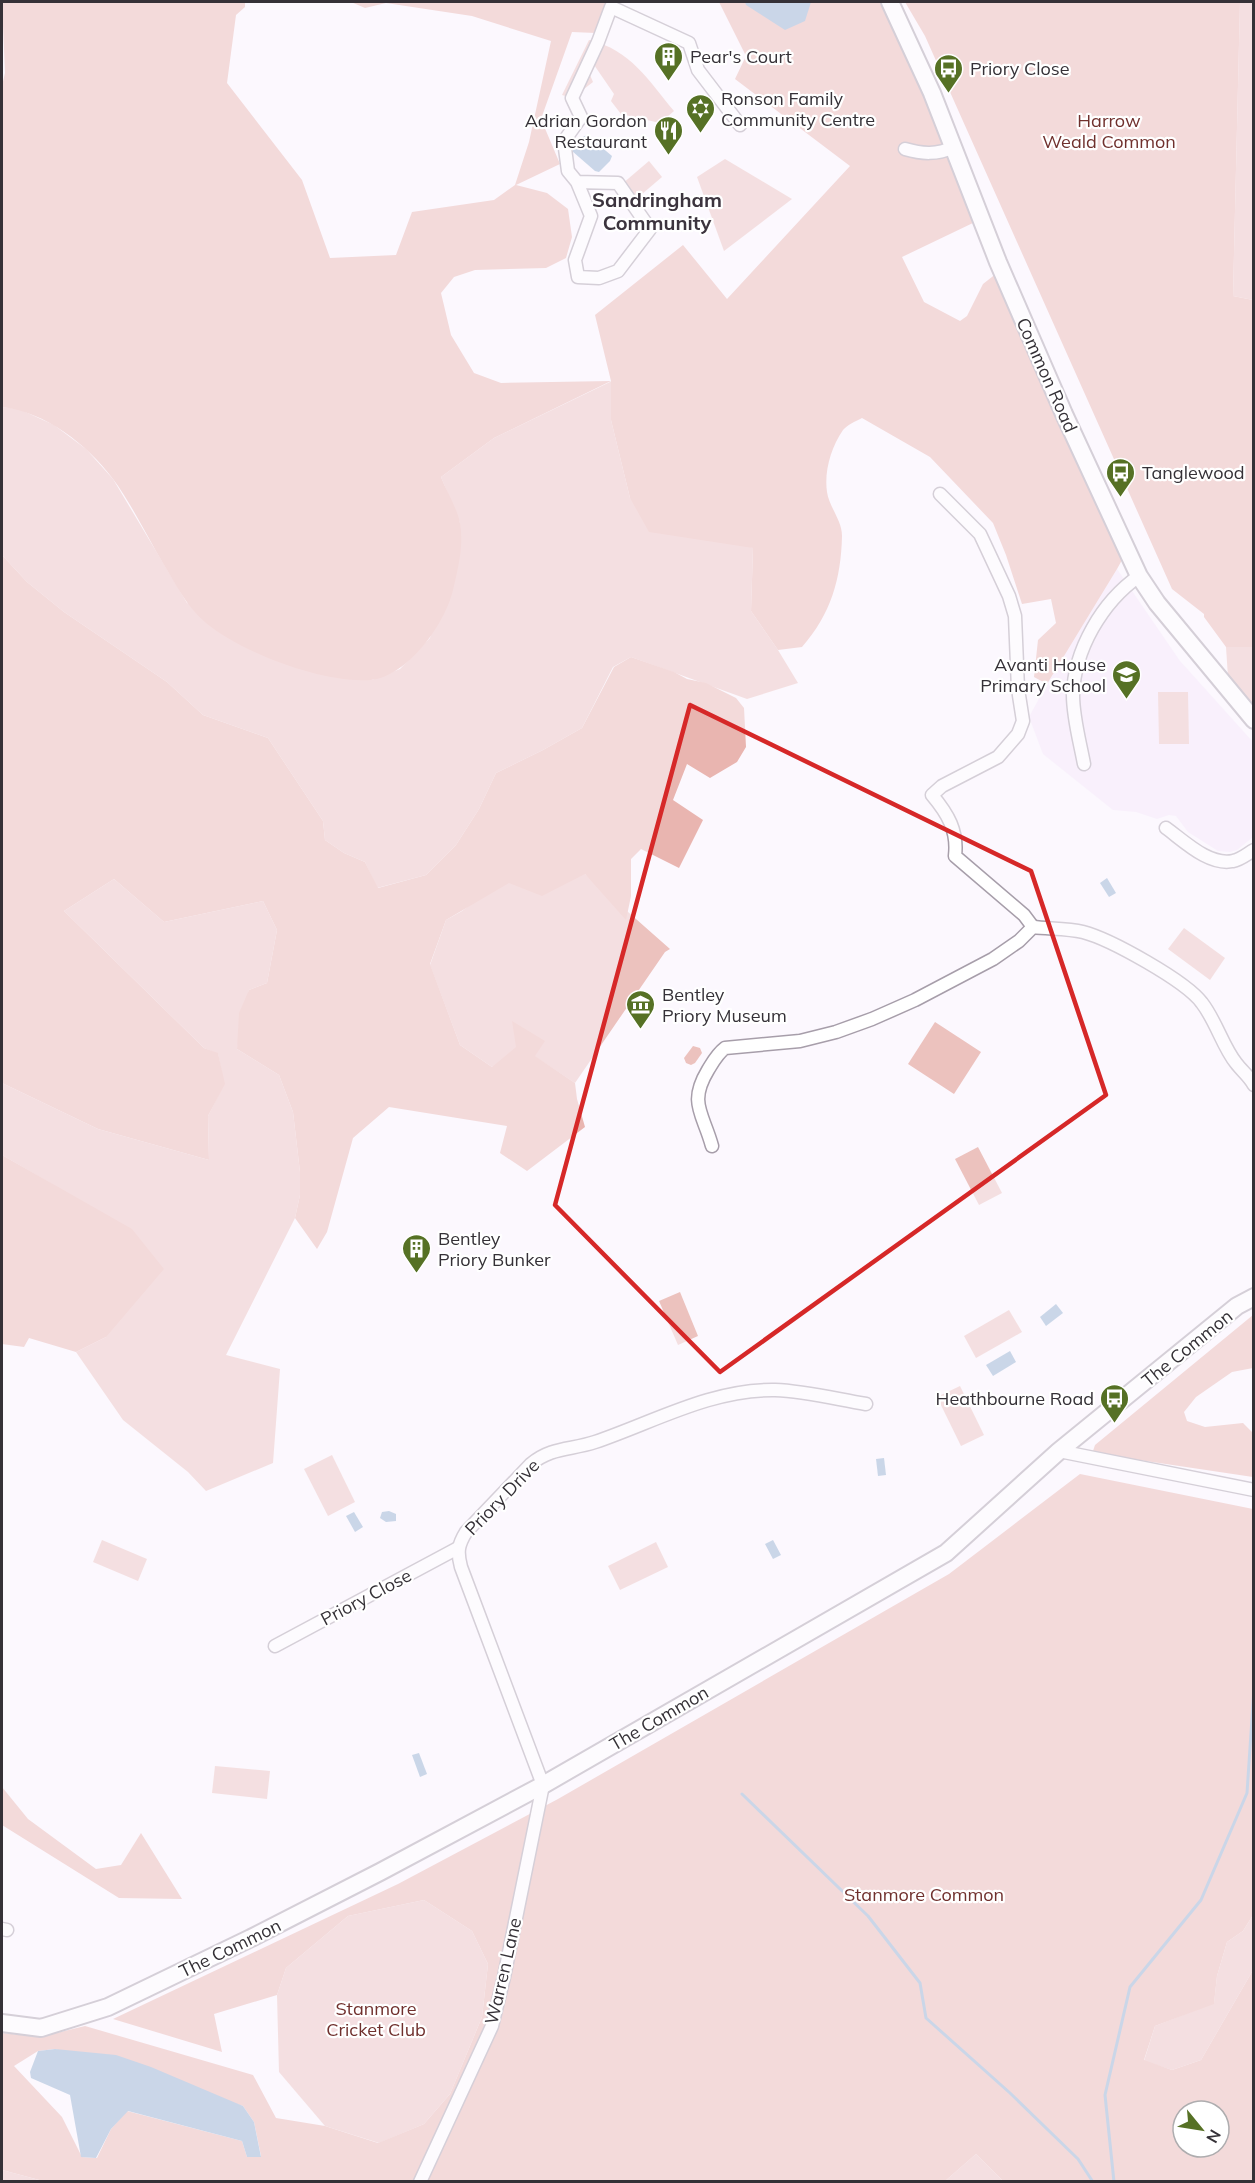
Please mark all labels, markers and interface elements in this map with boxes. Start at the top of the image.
building icon: Pear's Court [653,40,685,82]
place label: Pear's Court [690,45,792,68]
bus stop icon: Priory Close [933,52,965,94]
place label: Priory Close [970,57,1070,80]
place label: Ronson Family Community Centre [721,87,875,131]
synagogue icon: Ronson Family Community Centre [684,92,716,134]
place label: Adrian Gordon Restaurant [525,109,647,153]
park label: Harrow Weald Common [1042,109,1176,153]
restaurant icon: Adrian Gordon Restaurant [652,114,684,156]
district label: Sandringham Community [592,187,722,235]
street label: Common Road [1011,314,1083,436]
bus stop icon: Tanglewood [1105,456,1137,498]
place label: Tanglewood [1142,461,1245,484]
place label: Avanti House Primary School [980,653,1106,697]
school or university icon: Avanti House Primary School [1111,658,1143,700]
place label: Bentley Priory Museum [662,983,787,1027]
museum icon: Bentley Priory Museum [625,988,657,1030]
place label: Bentley Priory Bunker [438,1227,551,1271]
building icon: Bentley Priory Bunker [401,1232,433,1274]
street label: The Common [1137,1304,1237,1392]
bus stop icon: Heathbourne Road [1099,1382,1131,1424]
place label: Heathbourne Road [936,1387,1094,1410]
street label: Priory Drive [460,1454,544,1540]
street label: Priory Close [317,1563,415,1631]
street label: The Common [605,1680,713,1756]
park label: Stanmore Common [844,1883,1004,1906]
street label: The Common [175,1913,285,1983]
street label: Warren Lane [480,1915,526,2027]
park label: Stanmore Cricket Club [326,1997,426,2041]
north arrow [1171,2099,1231,2159]
text: N [1202,2126,1226,2147]

